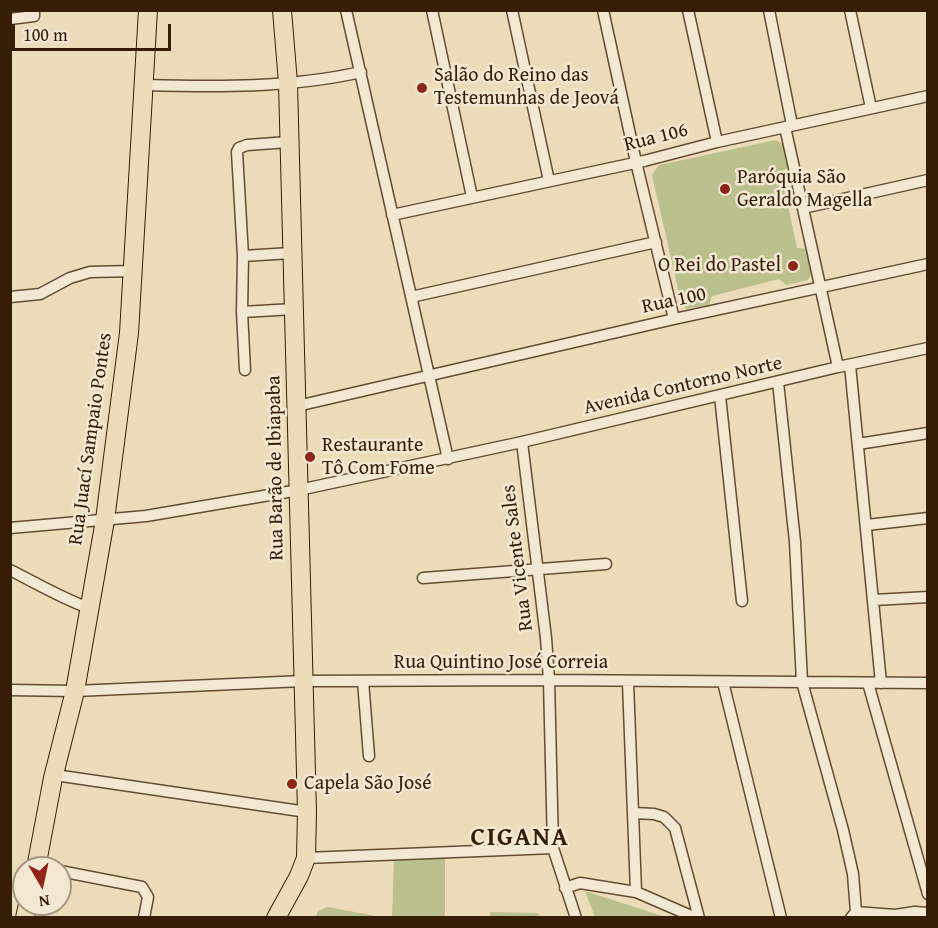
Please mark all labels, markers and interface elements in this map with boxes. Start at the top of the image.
scale bar [15,12,174,50]
text: 100 m [23,21,68,48]
place label: Salão do Reino das Testemunhas de Jeová [434,64,619,111]
marker: Salão do Reino das Testemunhas de Jeová [415,81,429,95]
street label: Rua 106 [622,118,690,158]
place label: Paróquia São Geraldo Magella [737,166,872,213]
marker: Paróquia São Geraldo Magella [718,182,732,196]
place label: O Rei do Pastel [658,254,781,278]
marker: O Rei do Pastel [786,259,800,273]
street label: Rua 100 [640,282,708,320]
street label: Rua Juací Sampaio Pontes [64,331,118,547]
street label: Avenida Contorno Norte [581,351,785,421]
street label: Rua Barão de Ibiapaba [262,375,290,561]
place label: Restaurante Tô Com Fome [322,434,435,481]
marker: Restaurante Tô Com Fome [303,450,317,464]
street label: Rua Vicente Sales [497,483,539,633]
street label: Rua Quintino José Correia [394,651,608,675]
place label: Capela São José [304,772,432,796]
marker: Capela São José [285,777,299,791]
district label: CIGANA [471,822,569,854]
north arrow [12,856,72,916]
text: N [37,889,52,914]

